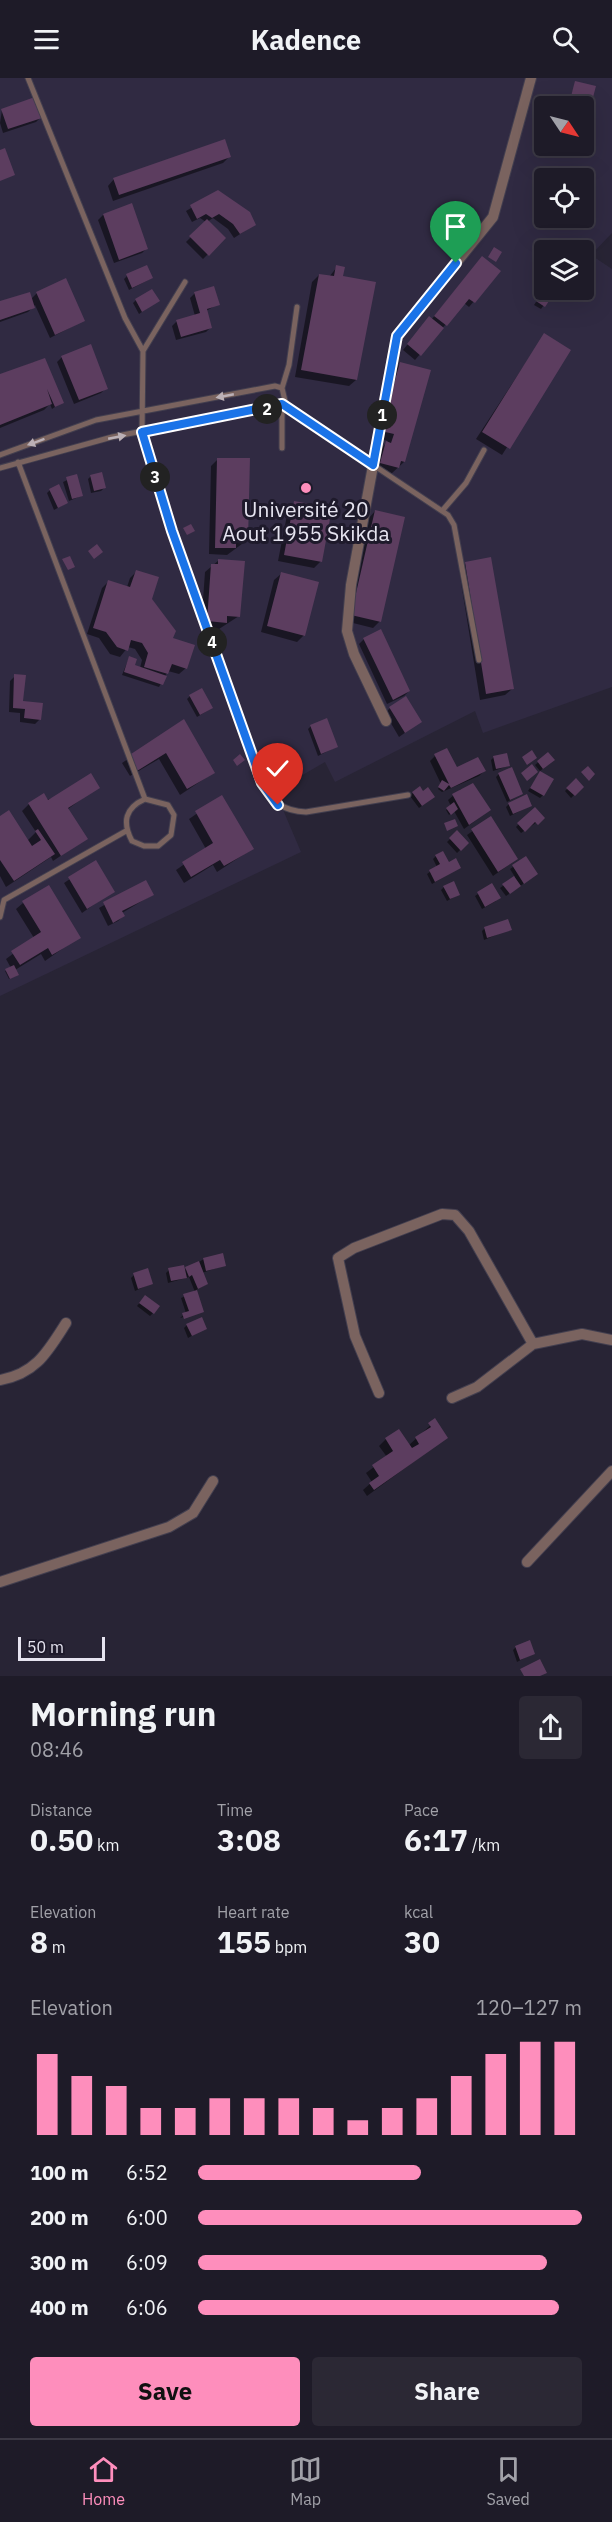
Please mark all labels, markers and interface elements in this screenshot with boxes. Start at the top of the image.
text: Kadence [251,22,361,57]
icon: menu [30,23,63,56]
icon: search [549,23,582,56]
north arrow [534,96,594,156]
map controls [534,96,594,300]
button: locate [534,168,594,228]
pin [430,201,481,263]
icon: arrive [439,210,472,243]
button: layers [534,240,594,300]
one-way arrow [215,392,234,401]
pin: 2 [252,394,282,424]
text: 2 [262,399,272,419]
pin: 1 [367,400,397,430]
text: 1 [377,405,387,425]
one-way arrow [108,432,127,441]
one-way arrow [27,438,45,448]
pin: 3 [140,462,170,492]
text: 3 [150,467,160,487]
marker: Université 20 Aout 1955 Skikda [299,481,313,495]
place label: Université 20 Aout 1955 Skikda [222,495,390,547]
pin: 4 [197,627,227,657]
text: 4 [207,632,217,652]
pin [252,743,303,805]
icon: check [261,752,294,785]
scale bar [18,1634,105,1662]
text: 50 m [27,1637,64,1657]
text: Morning run [30,1692,216,1735]
button: share [519,1696,582,1759]
text: 08:46 [30,1736,84,1763]
text: Distance [30,1800,92,1820]
text: Time [217,1800,253,1820]
text: Pace [404,1800,439,1820]
text: 0.50 [30,1820,93,1859]
text: 3:08 [217,1820,281,1859]
text: 6:17 [404,1820,468,1859]
text: km [93,1835,120,1855]
text: /km [468,1835,500,1855]
text: Elevation [30,1902,96,1922]
text: Heart rate [217,1902,290,1922]
text: kcal [404,1902,433,1922]
text: 8 [30,1922,48,1961]
text: 155 [217,1922,271,1961]
text: 30 [404,1922,440,1961]
text: m [48,1937,66,1957]
text: bpm [271,1937,307,1957]
text: Elevation [30,1994,113,2021]
text: 120–127 m [476,1994,582,2021]
text: 100 m [30,2159,89,2186]
text: 6:52 [126,2159,168,2186]
text: 200 m [30,2204,89,2231]
text: 6:00 [126,2204,168,2231]
text: 300 m [30,2249,89,2276]
text: 6:09 [126,2249,168,2276]
text: 400 m [30,2294,89,2321]
text: 6:06 [126,2294,168,2321]
button: Save [30,2357,300,2426]
button: Share [312,2357,582,2426]
tab: Home [82,2453,125,2509]
tab: Map [289,2453,322,2509]
tab: Saved [486,2453,530,2509]

